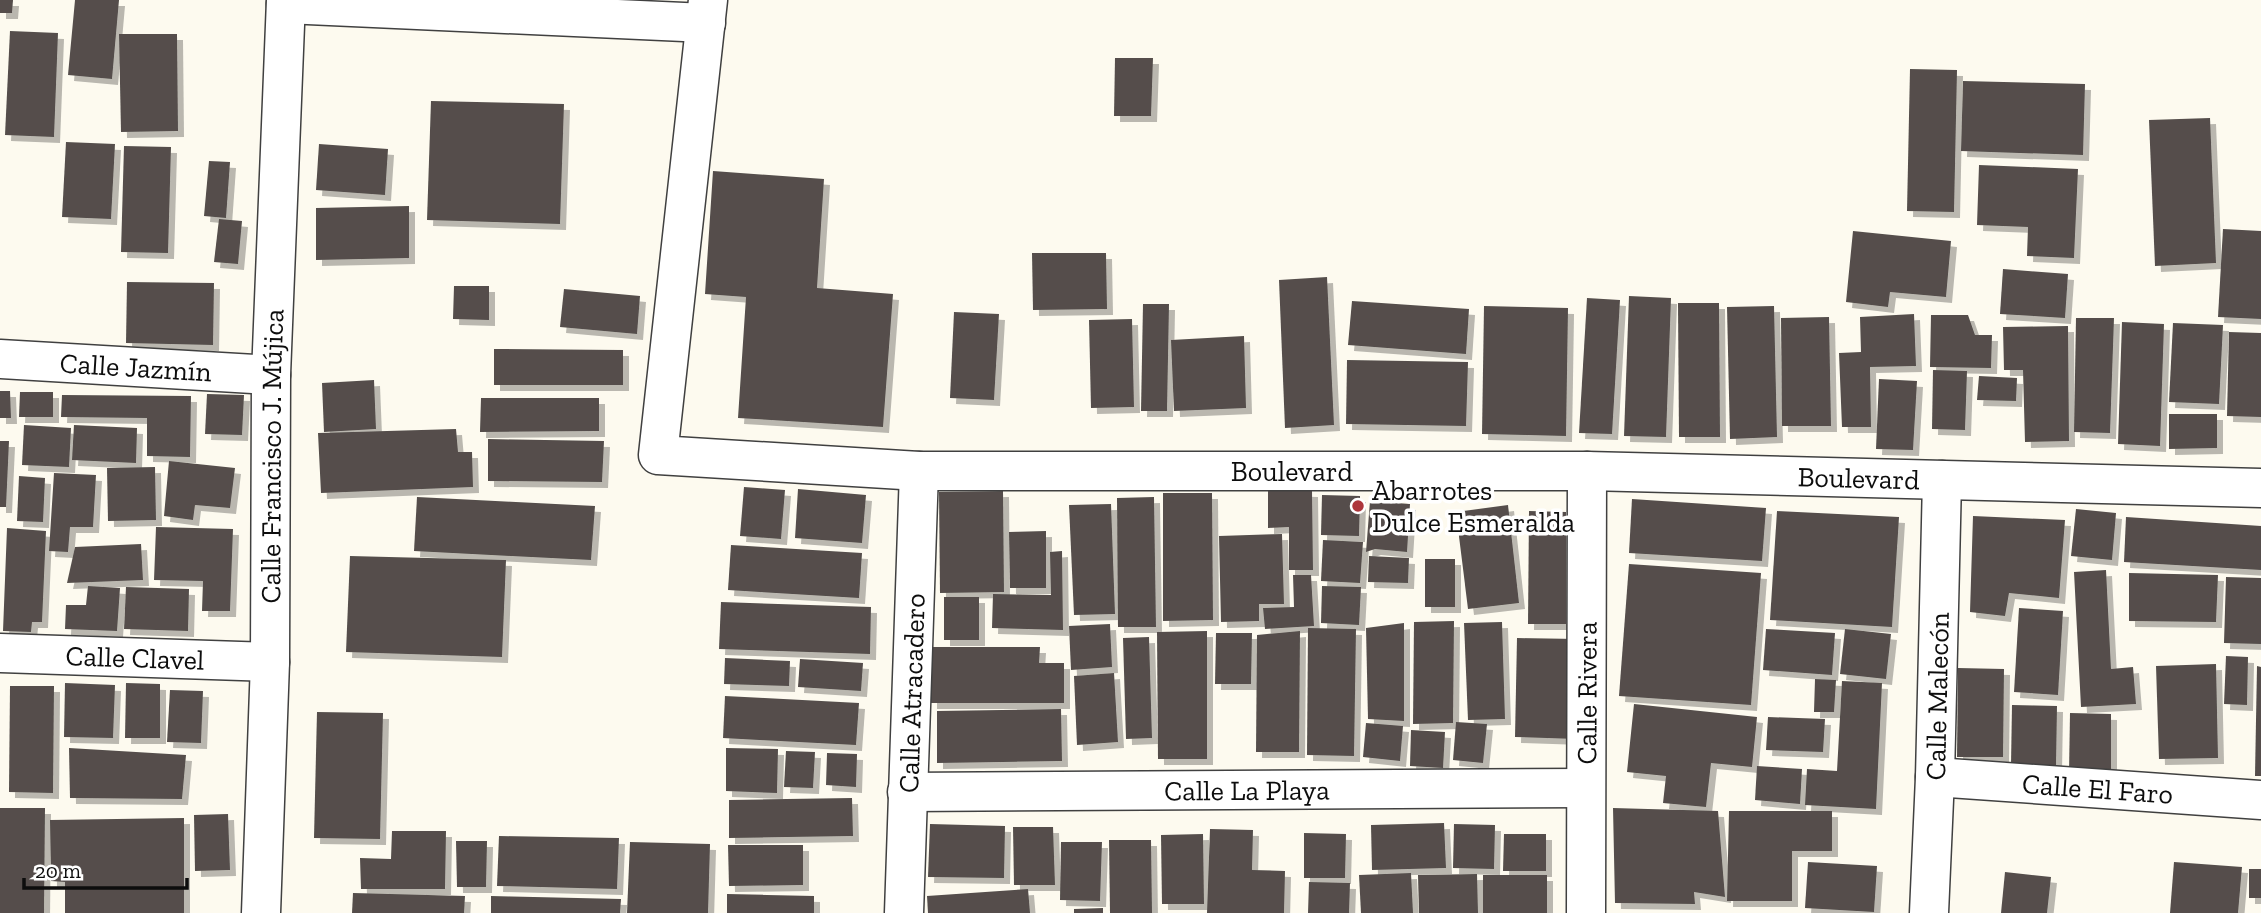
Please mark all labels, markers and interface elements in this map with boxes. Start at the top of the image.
street label: Calle Francisco J. Mújica [254,308,290,604]
street label: Calle Jazmín [59,346,213,388]
street label: Boulevard [1231,455,1353,488]
street label: Boulevard [1797,460,1920,496]
place label: Abarrotes Dulce Esmeralda [1372,474,1576,539]
marker: Abarrotes Dulce Esmeralda [1350,498,1366,514]
street label: Calle Atracadero [892,593,931,794]
street label: Calle Malecón [1918,612,1955,781]
street label: Calle Rivera [1570,621,1603,765]
street label: Calle Clavel [65,639,205,676]
street label: Calle El Faro [2021,767,2174,810]
street label: Calle La Playa [1164,773,1330,807]
scale bar [24,846,187,890]
text: 20 m [35,858,81,883]

